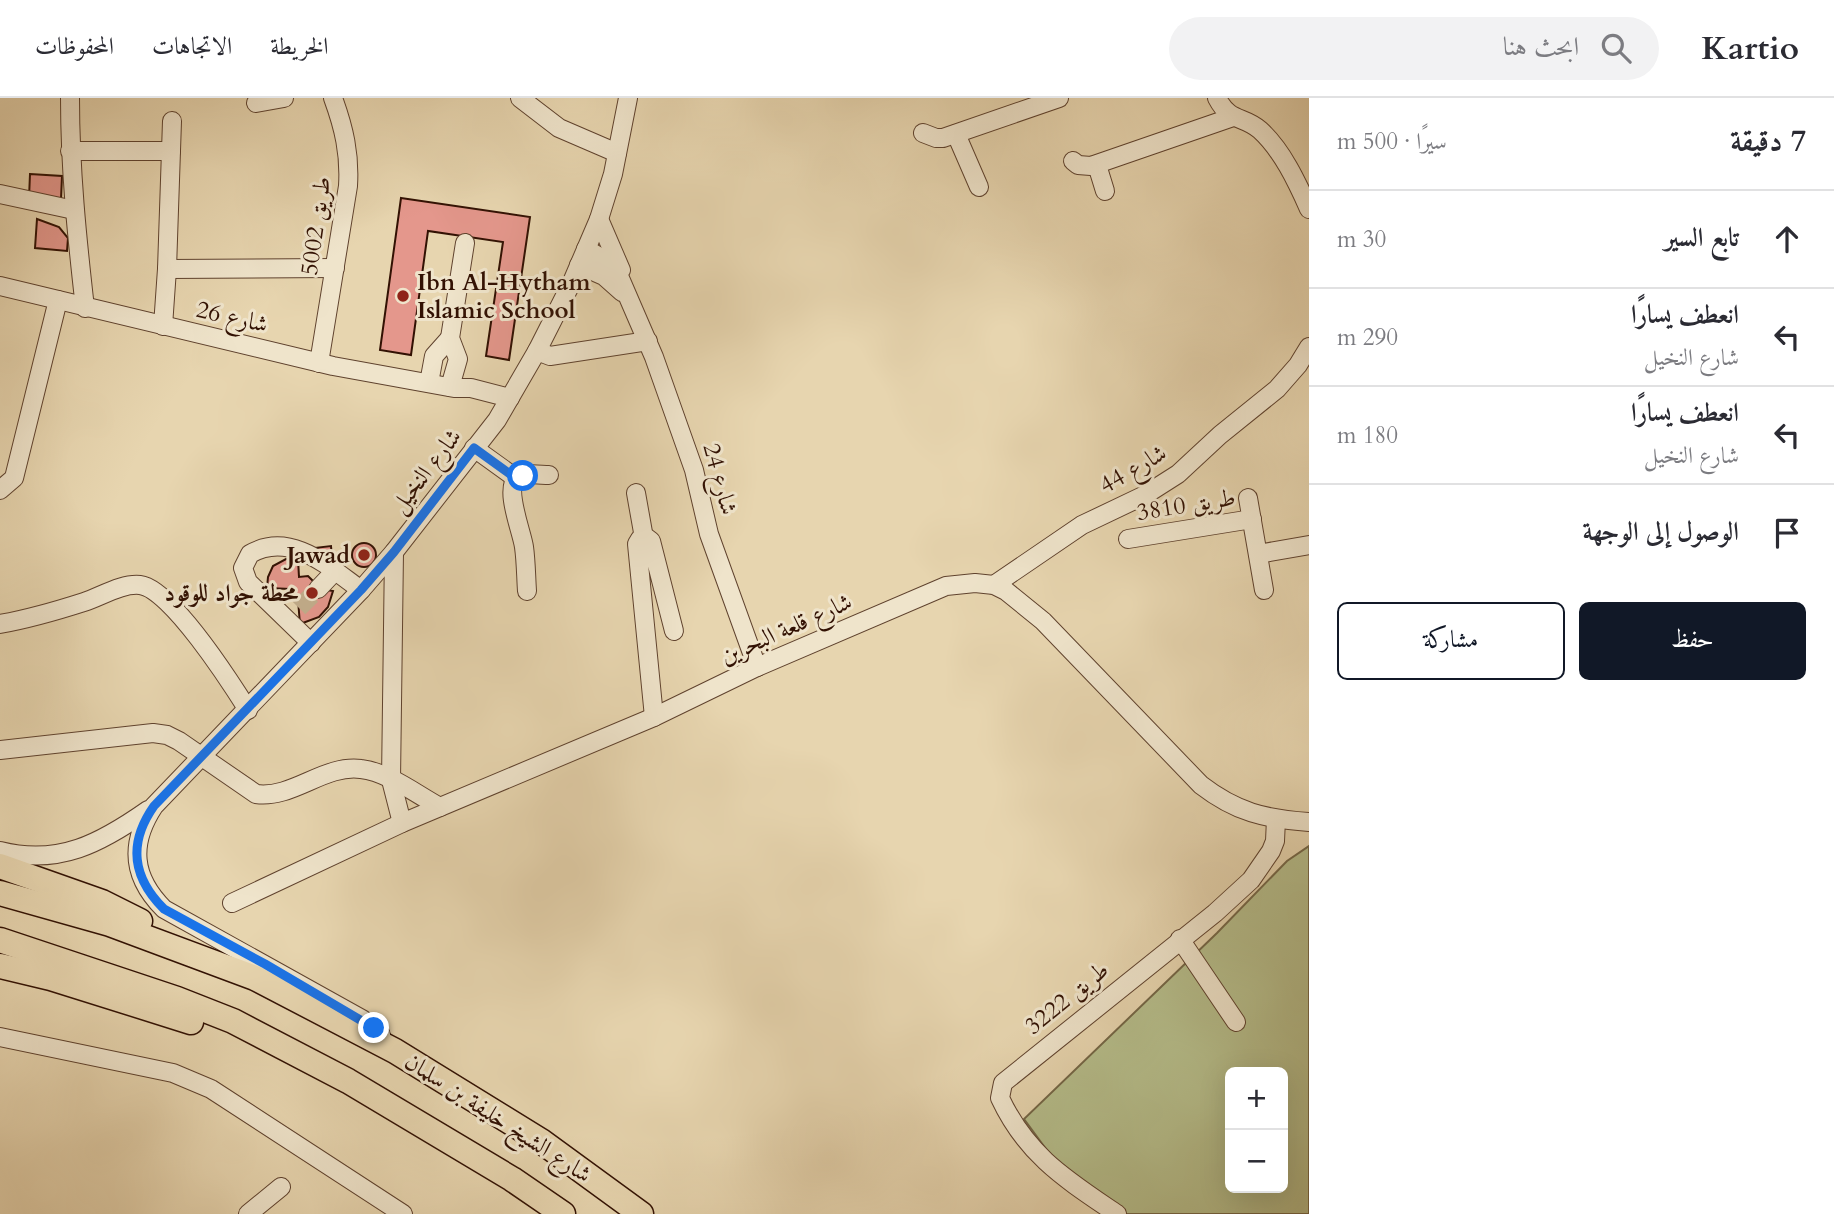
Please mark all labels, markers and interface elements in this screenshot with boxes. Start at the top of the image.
search box [1169,17,1659,80]
text: Kartio [1701,26,1799,71]
text: ابحث هنا [1503,29,1579,64]
icon: search [1597,29,1635,67]
text: المحفوظات [35,30,114,63]
text: الاتجاهات [152,30,232,63]
text: الخريطة [270,30,329,63]
text: 7 دقيقة [1730,121,1806,162]
text: سيرًا · 500 m [1337,126,1447,157]
street label: طريق 5002 [293,174,339,278]
text: تابع السير [1664,220,1739,255]
icon: ahead [1768,220,1806,258]
text: 30 m [1337,224,1386,255]
place label: Ibn Al-Hytham Islamic School [417,266,591,327]
marker: Ibn Al-Hytham Islamic School [395,288,411,304]
street label: شارع 26 [192,293,271,344]
text: انعطف يسارًا [1631,297,1739,332]
icon: left [1768,318,1806,356]
text: 290 m [1337,322,1398,353]
text: شارع النخيل [1644,342,1739,373]
text: انعطف يسارًا [1631,395,1739,430]
icon: left [1768,416,1806,454]
text: 180 m [1337,420,1398,451]
street label: شارع النخيل [382,422,472,522]
street label: شارع 44 [1093,437,1174,504]
street label: شارع 24 [692,440,745,519]
text: شارع النخيل [1644,440,1739,471]
route start [507,460,538,491]
street label: طريق 3810 [1134,481,1238,529]
text: الوصول إلى الوجهة [1583,514,1739,549]
icon: arrive [1768,514,1806,552]
place label: Jawad [283,539,350,572]
marker: Jawad [356,547,372,563]
place label: محطة جواد للوقود [164,577,298,610]
marker: محطة جواد للوقود [304,585,320,601]
street label: شارع قلعة البحرين [715,585,858,676]
button: مشاركة [1337,602,1565,680]
button: حفظ [1579,602,1806,680]
street label: طريق 3222 [1018,954,1116,1042]
route end [358,1012,389,1043]
street label: شارع الشيخ خليفة بن سلمان [396,1045,598,1194]
map controls [1225,1067,1288,1193]
button: + [1225,1067,1288,1130]
button: − [1225,1130,1288,1193]

